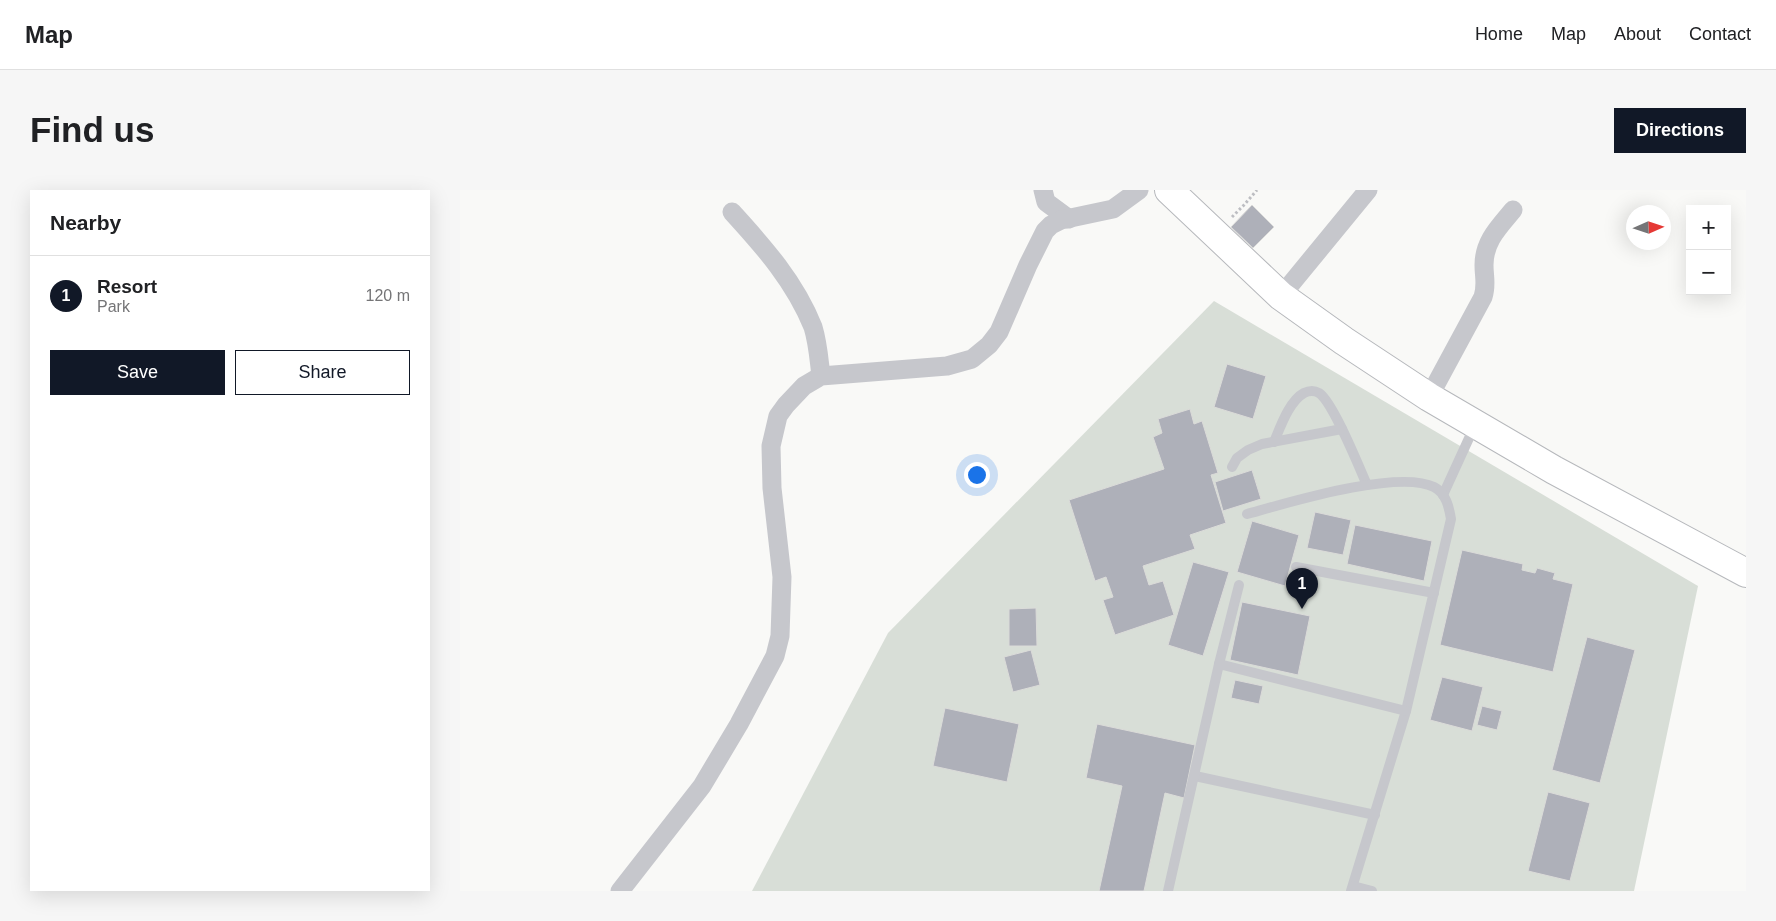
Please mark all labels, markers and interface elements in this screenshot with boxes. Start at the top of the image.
text: Map [25,21,73,48]
text: Home [1475,24,1523,44]
text: Map [1551,24,1586,44]
text: About [1614,24,1661,44]
text: Contact [1689,24,1751,44]
button: Directions [1614,108,1746,153]
text: Find us [30,110,154,149]
north arrow [1626,205,1671,250]
map controls [1686,205,1731,295]
button: + [1686,205,1731,250]
text: Nearby [50,211,121,234]
button: − [1686,250,1731,295]
text: Resort [97,276,157,297]
text: 1 [62,287,70,304]
text: 120 m [366,287,410,304]
text: Park [97,298,130,315]
button: Save [50,350,225,395]
button: Share [235,350,410,395]
your location [964,462,990,488]
pin: 1 [1286,568,1318,609]

